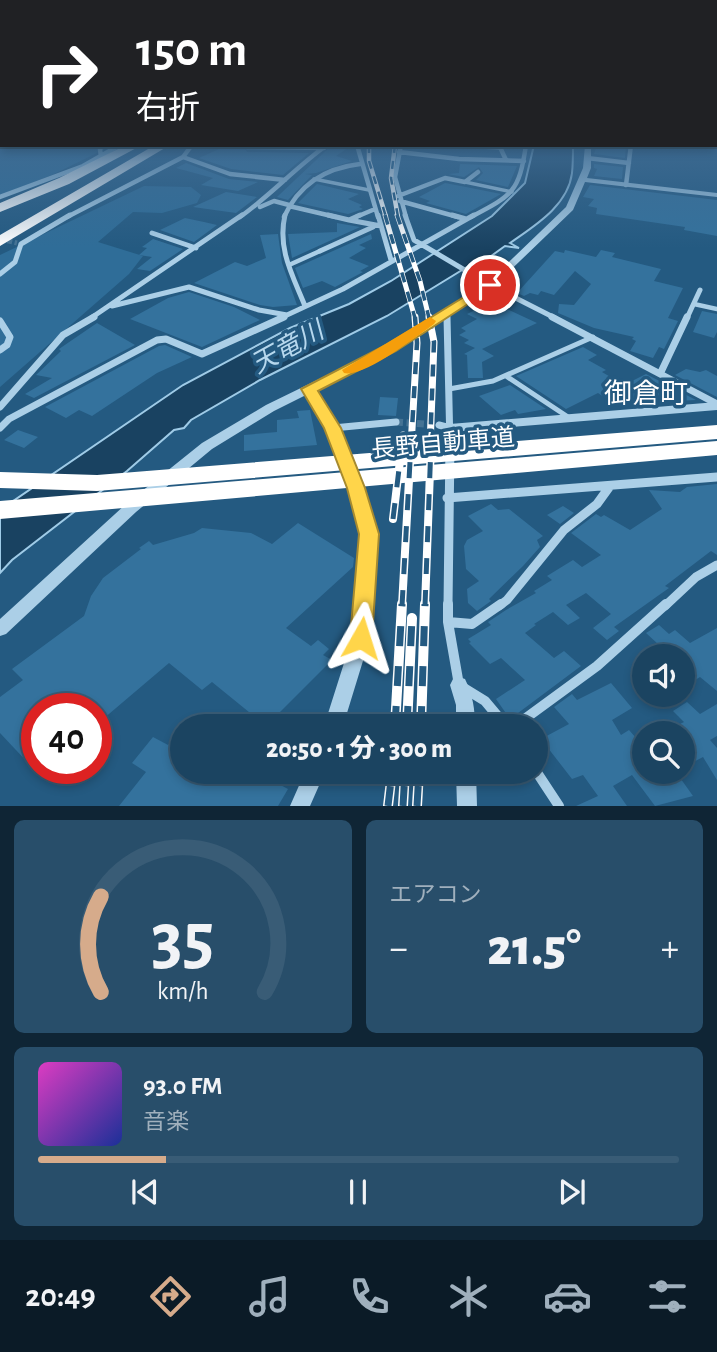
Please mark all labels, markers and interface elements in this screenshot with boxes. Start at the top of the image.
text: 150 m [136,26,247,75]
icon: right [21,28,112,119]
text: 右折 [136,92,200,124]
pin [460,255,520,315]
icon: arrive [471,266,509,304]
water label: 天竜川 [247,315,331,378]
district label: 御倉町 [604,379,688,409]
street label: 長野自動車道 [370,424,516,462]
position arrow [324,601,398,675]
map controls [632,644,695,784]
button: sound [632,644,695,707]
speed limit sign: 40 [21,693,112,784]
button: search [632,721,695,784]
text: 20:50 · 1 分 · 300 m [266,736,452,762]
text: エアコン [390,884,482,907]
text: 35 [151,905,214,978]
text: 21.5° [487,922,581,974]
text: − [390,930,408,968]
text: + [661,930,679,968]
text: km/h [157,979,209,1004]
text: 93.0 FM [143,1073,223,1099]
text: 音楽 [143,1111,189,1134]
icon: previous [126,1173,164,1211]
icon: pause [339,1173,377,1211]
icon: next [553,1173,591,1211]
icon: directions [146,1272,195,1321]
icon: music [245,1272,294,1321]
icon: phone [345,1272,394,1321]
icon: climate [444,1272,493,1321]
icon: car [543,1272,592,1321]
icon: filters [643,1272,692,1321]
text: 20:49 [25,1280,96,1312]

